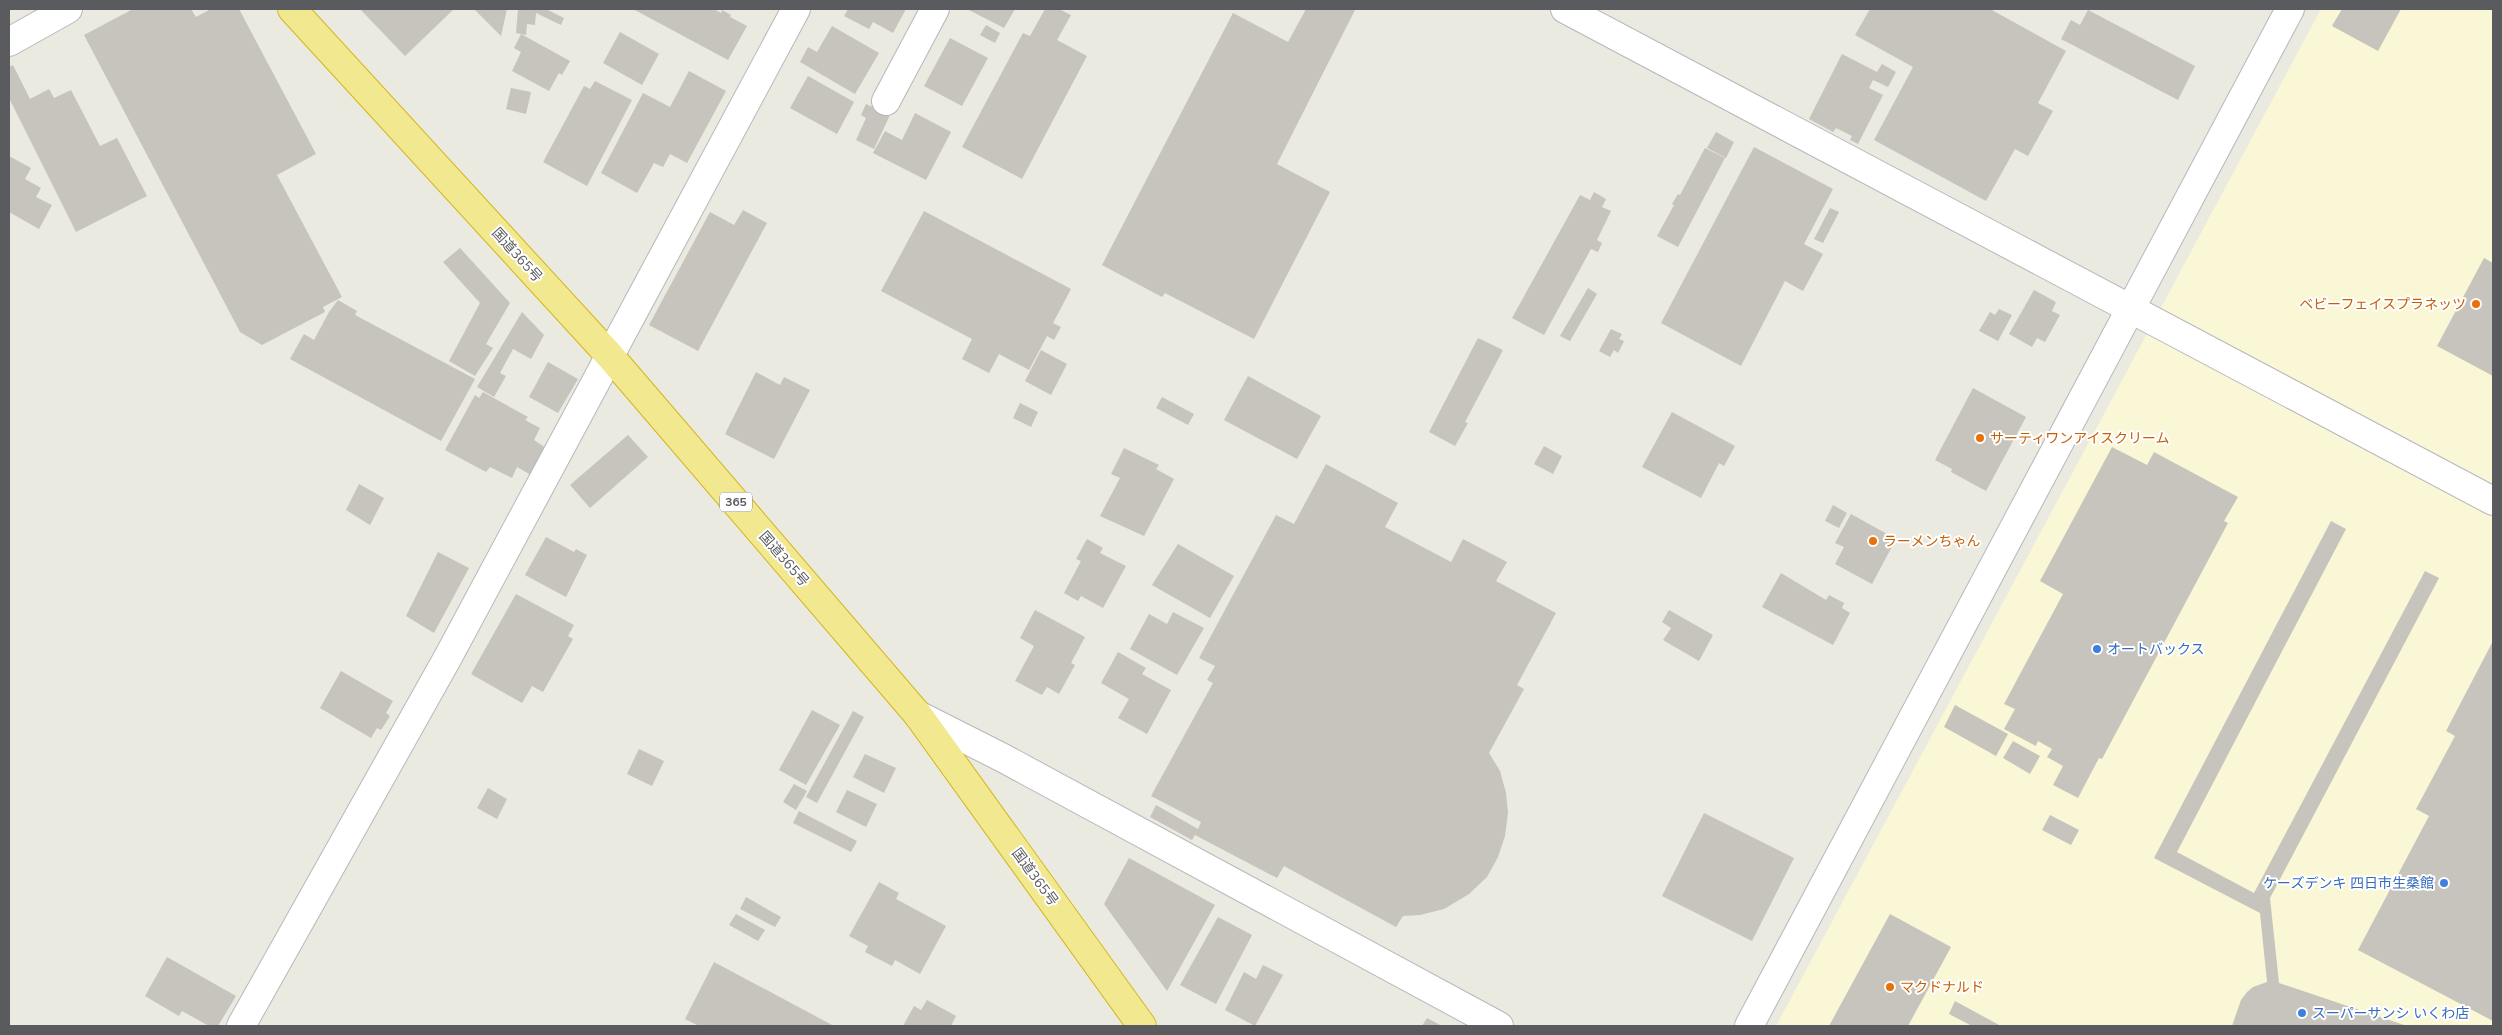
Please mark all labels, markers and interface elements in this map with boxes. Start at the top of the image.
street label: 国道365号 [487,224,547,286]
place label: ベビーフェイスプラネッツ [2299,295,2466,314]
marker: ベビーフェイスプラネッツ [2470,298,2482,310]
place label: サーティワンアイスクリーム [1990,429,2170,448]
marker: サーティワンアイスクリーム [1974,432,1986,444]
road number: 365 [720,492,752,512]
street label: 国道365号 [755,527,813,591]
place label: ラーメンちゃん [1883,532,1980,551]
marker: ラーメンちゃん [1867,535,1879,547]
place label: オートバックス [2107,640,2205,659]
marker: オートバックス [2091,643,2103,655]
street label: 国道365号 [1008,844,1062,910]
place label: ケーズデンキ 四日市生桑館 [2263,874,2434,893]
marker: ケーズデンキ 四日市生桑館 [2438,877,2450,889]
place label: マクドナルド [1900,978,1984,997]
marker: マクドナルド [1884,981,1896,993]
place label: スーパーサンシ いくわ店 [2312,1004,2469,1023]
marker: スーパーサンシ いくわ店 [2296,1007,2308,1019]

